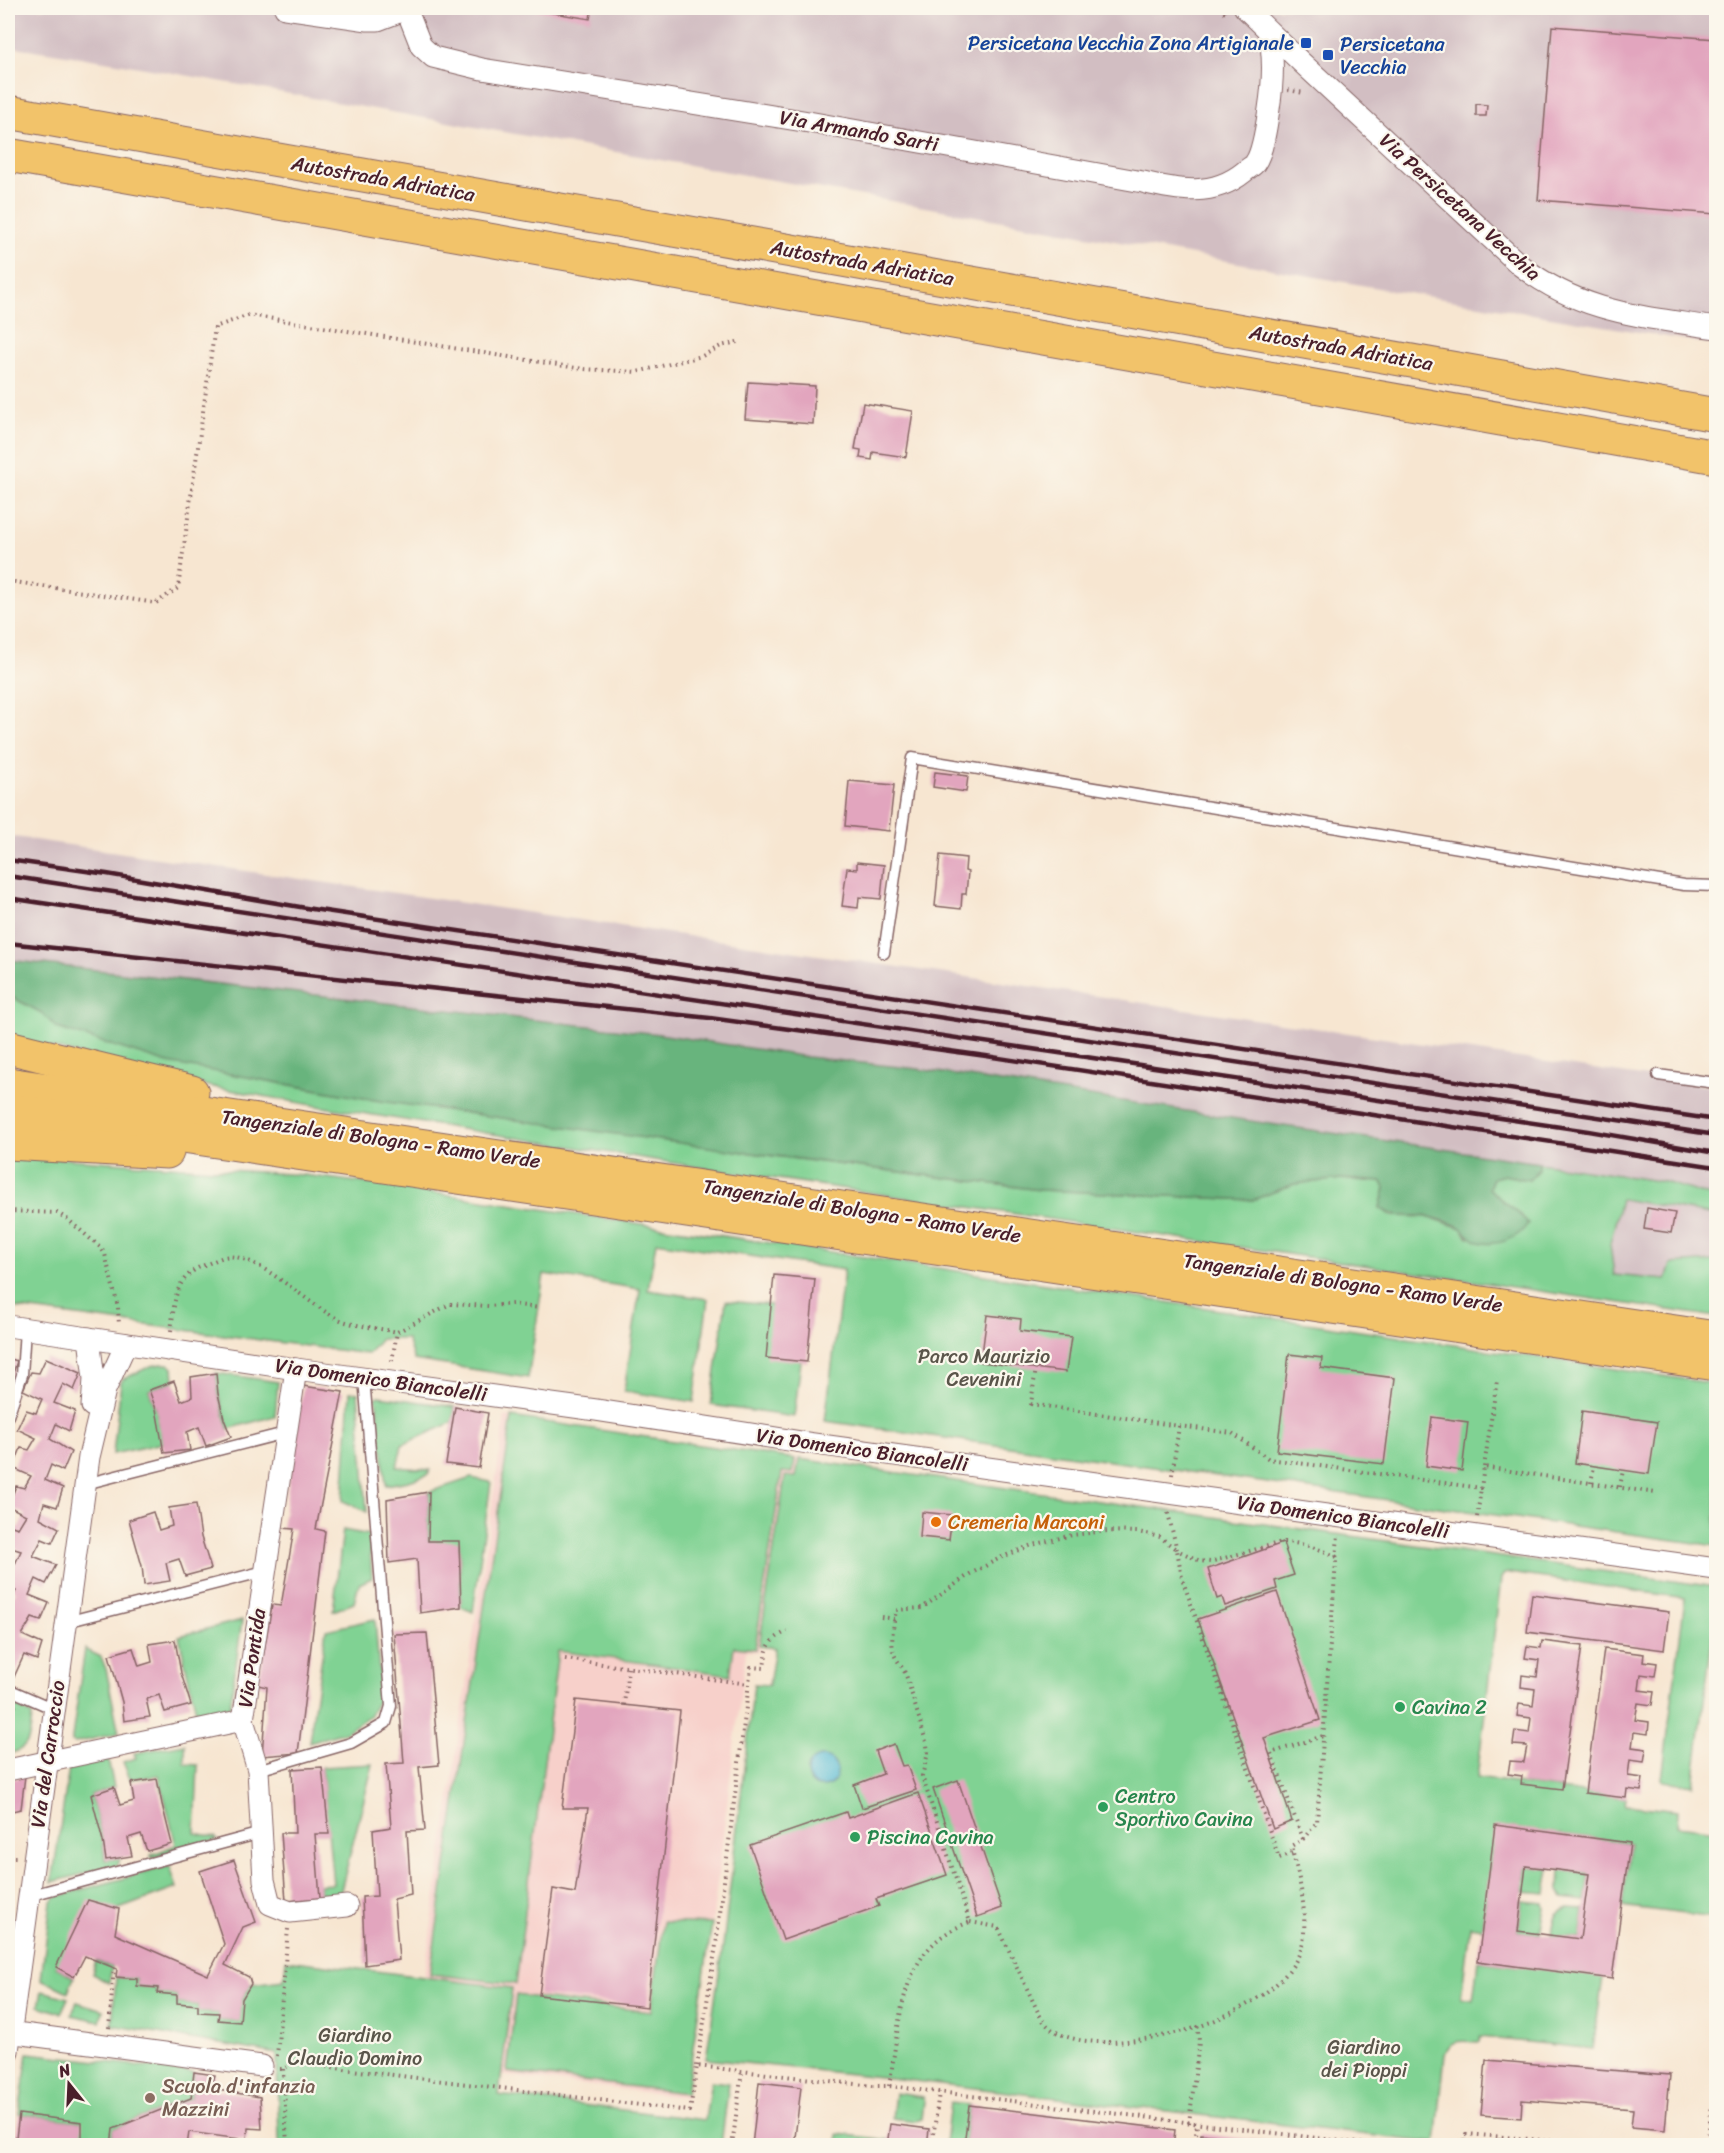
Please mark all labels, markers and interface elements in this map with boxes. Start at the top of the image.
place label: Persicetana Vecchia Zona Artigianale [968,26,1294,61]
place label: Persicetana Vecchia [1340,27,1446,85]
marker: Persicetana Vecchia Zona Artigianale [1299,36,1313,50]
marker: Persicetana Vecchia [1321,48,1335,62]
street label: Via Armando Sarti [777,100,942,162]
street label: Via Persicetana Vecchia [1371,124,1549,290]
street label: Autostrada Adriatica [288,145,478,213]
street label: Autostrada Adriatica [767,229,957,297]
street label: Autostrada Adriatica [1246,314,1436,382]
street label: Tangenziale di Bologna - Ramo Verde [219,1099,543,1179]
street label: Tangenziale di Bologna - Ramo Verde [700,1169,1024,1253]
street label: Tangenziale di Bologna - Ramo Verde [1181,1243,1505,1323]
park label: Parco Maurizio Cevenini [918,1339,1050,1397]
street label: Via Domenico Biancolelli [273,1348,490,1412]
street label: Via Domenico Biancolelli [754,1418,971,1482]
street label: Via Domenico Biancolelli [1235,1485,1452,1549]
place label: Cremeria Marconi [948,1505,1106,1540]
marker: Cremeria Marconi [929,1515,943,1529]
street label: Via Pontida [228,1605,276,1710]
street label: Via del Carroccio [20,1678,76,1830]
place label: Cavina 2 [1412,1690,1487,1725]
marker: Cavina 2 [1393,1700,1407,1714]
place label: Centro Sportivo Cavina [1115,1779,1253,1837]
marker: Centro Sportivo Cavina [1096,1800,1110,1814]
place label: Piscina Cavina [867,1820,994,1855]
marker: Piscina Cavina [848,1830,862,1844]
park label: Giardino Claudio Domino [288,2018,422,2076]
park label: Giardino dei Pioppi [1321,2030,1408,2088]
north arrow [39,2054,99,2114]
text: N [54,2054,75,2086]
place label: Scuola d'infanzia Mazzini [162,2069,315,2127]
marker: Scuola d'infanzia Mazzini [143,2091,157,2105]

